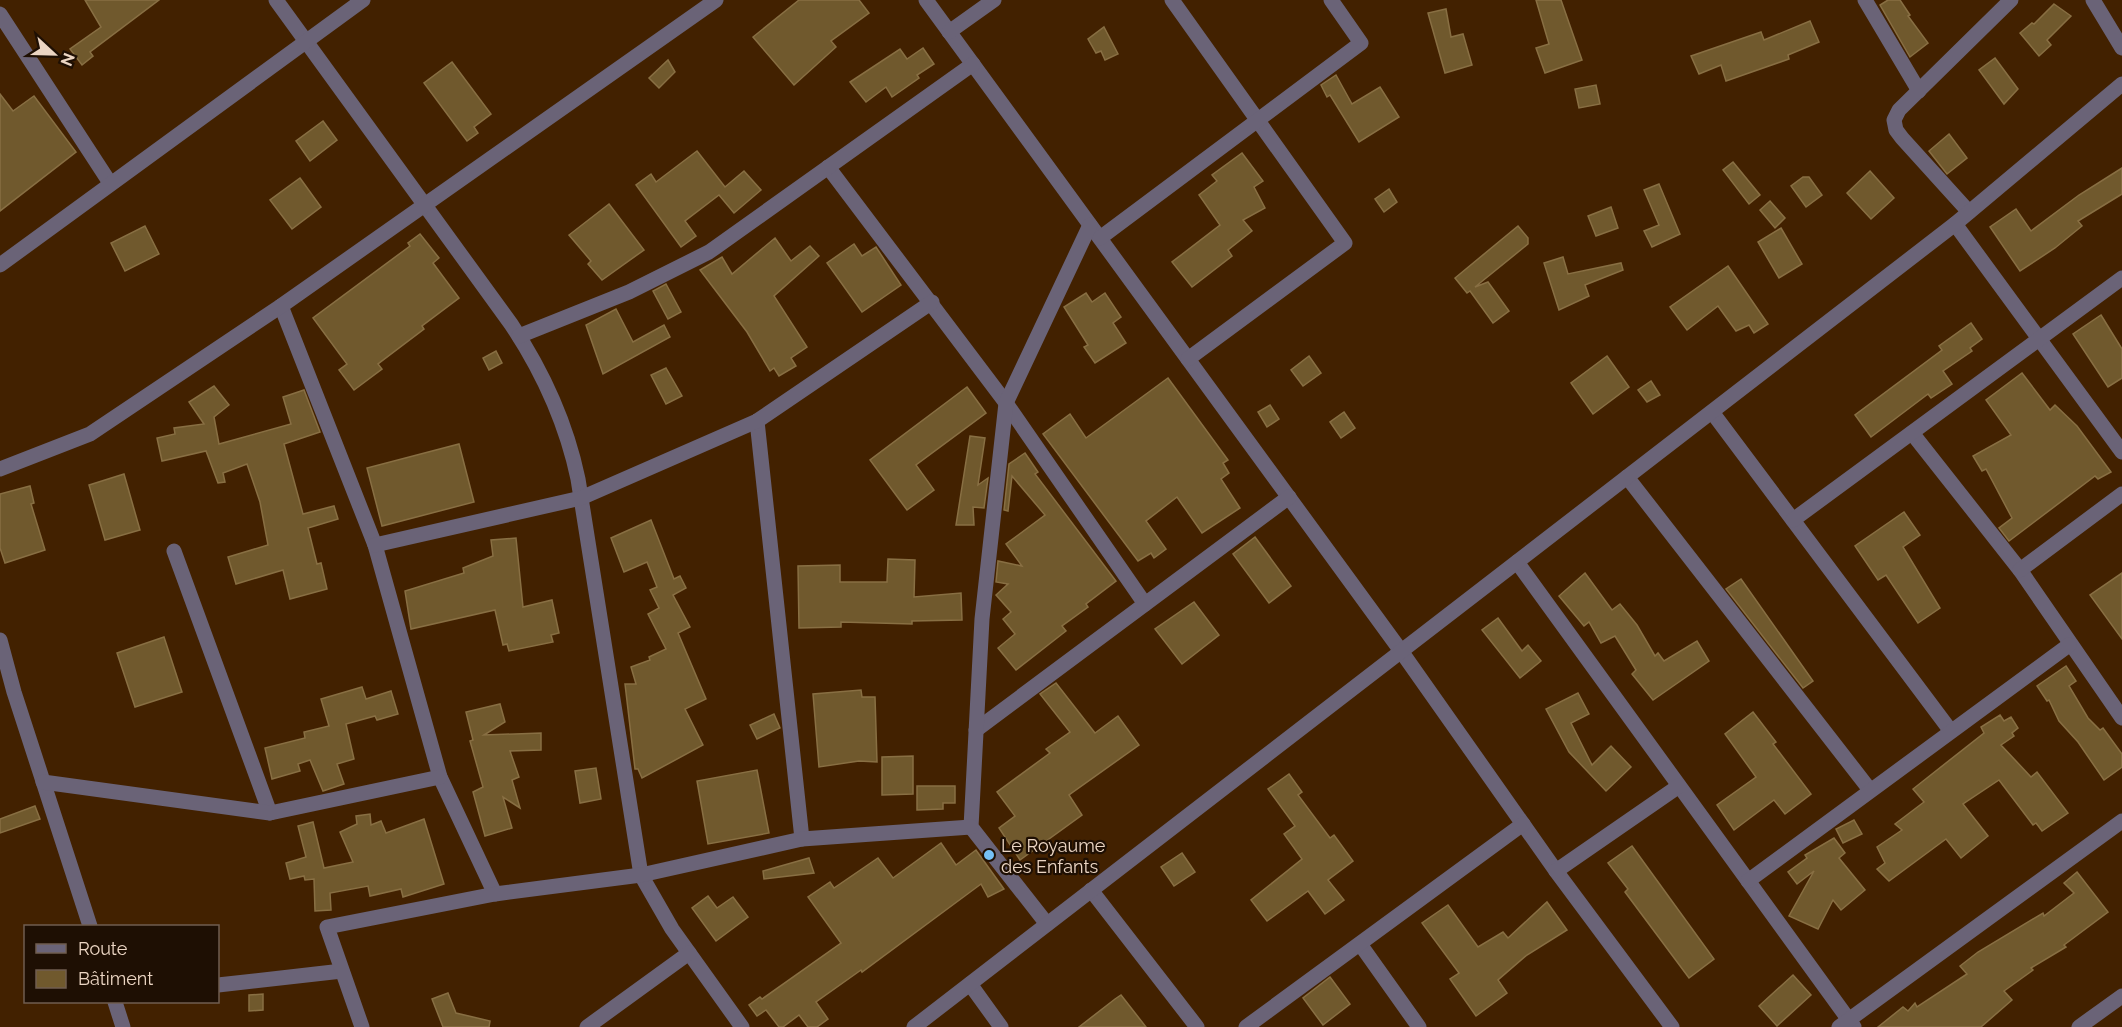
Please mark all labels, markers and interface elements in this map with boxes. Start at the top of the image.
north arrow [24,24,84,84]
text: N [56,50,79,69]
place label: Le Royaume des Enfants [1001,835,1106,877]
marker: Le Royaume des Enfants [982,848,996,862]
legend [24,925,219,1003]
text: Route [78,938,128,959]
text: Bâtiment [78,968,153,989]

